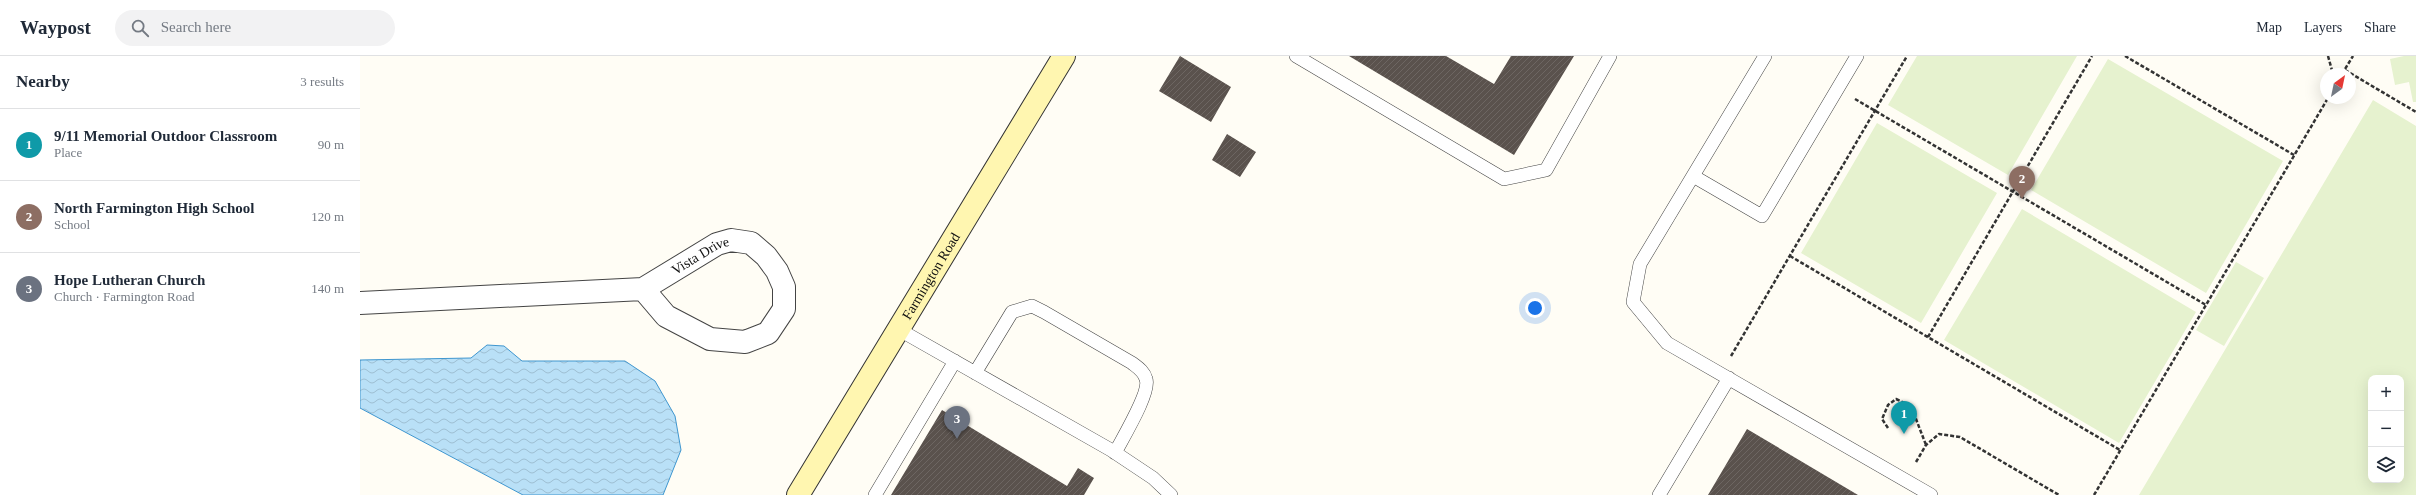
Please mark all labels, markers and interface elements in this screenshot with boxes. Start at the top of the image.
search box [115,10,395,46]
text: Waypost [20,17,91,38]
icon: search [129,17,151,39]
text: Search here [161,19,231,35]
text: Map [2256,20,2282,35]
text: Layers [2304,20,2342,35]
text: Share [2364,20,2396,35]
north arrow [2320,68,2356,104]
text: Nearby [16,72,70,91]
text: 3 results [300,74,344,89]
text: 9/11 Memorial Outdoor Classroom [54,128,277,144]
text: 1 [26,137,32,152]
text: 90 m [318,137,344,152]
text: Place [54,145,82,160]
pin: 2 [2009,166,2035,199]
text: North Farmington High School [54,200,254,216]
text: 2 [26,209,32,224]
text: 120 m [311,209,344,224]
text: School [54,217,90,232]
street label: Farmington Road [899,230,963,322]
street label: Vista Drive [669,233,731,277]
text: Hope Lutheran Church [54,272,205,288]
text: 3 [26,281,32,296]
text: 140 m [311,281,344,296]
text: Church · Farmington Road [54,289,194,304]
your location [1525,298,1545,318]
map controls [2368,375,2404,483]
button: + [2368,375,2404,411]
pin: 1 [1891,401,1917,434]
pin: 3 [944,406,970,439]
button: − [2368,411,2404,447]
button: layers [2368,447,2404,483]

